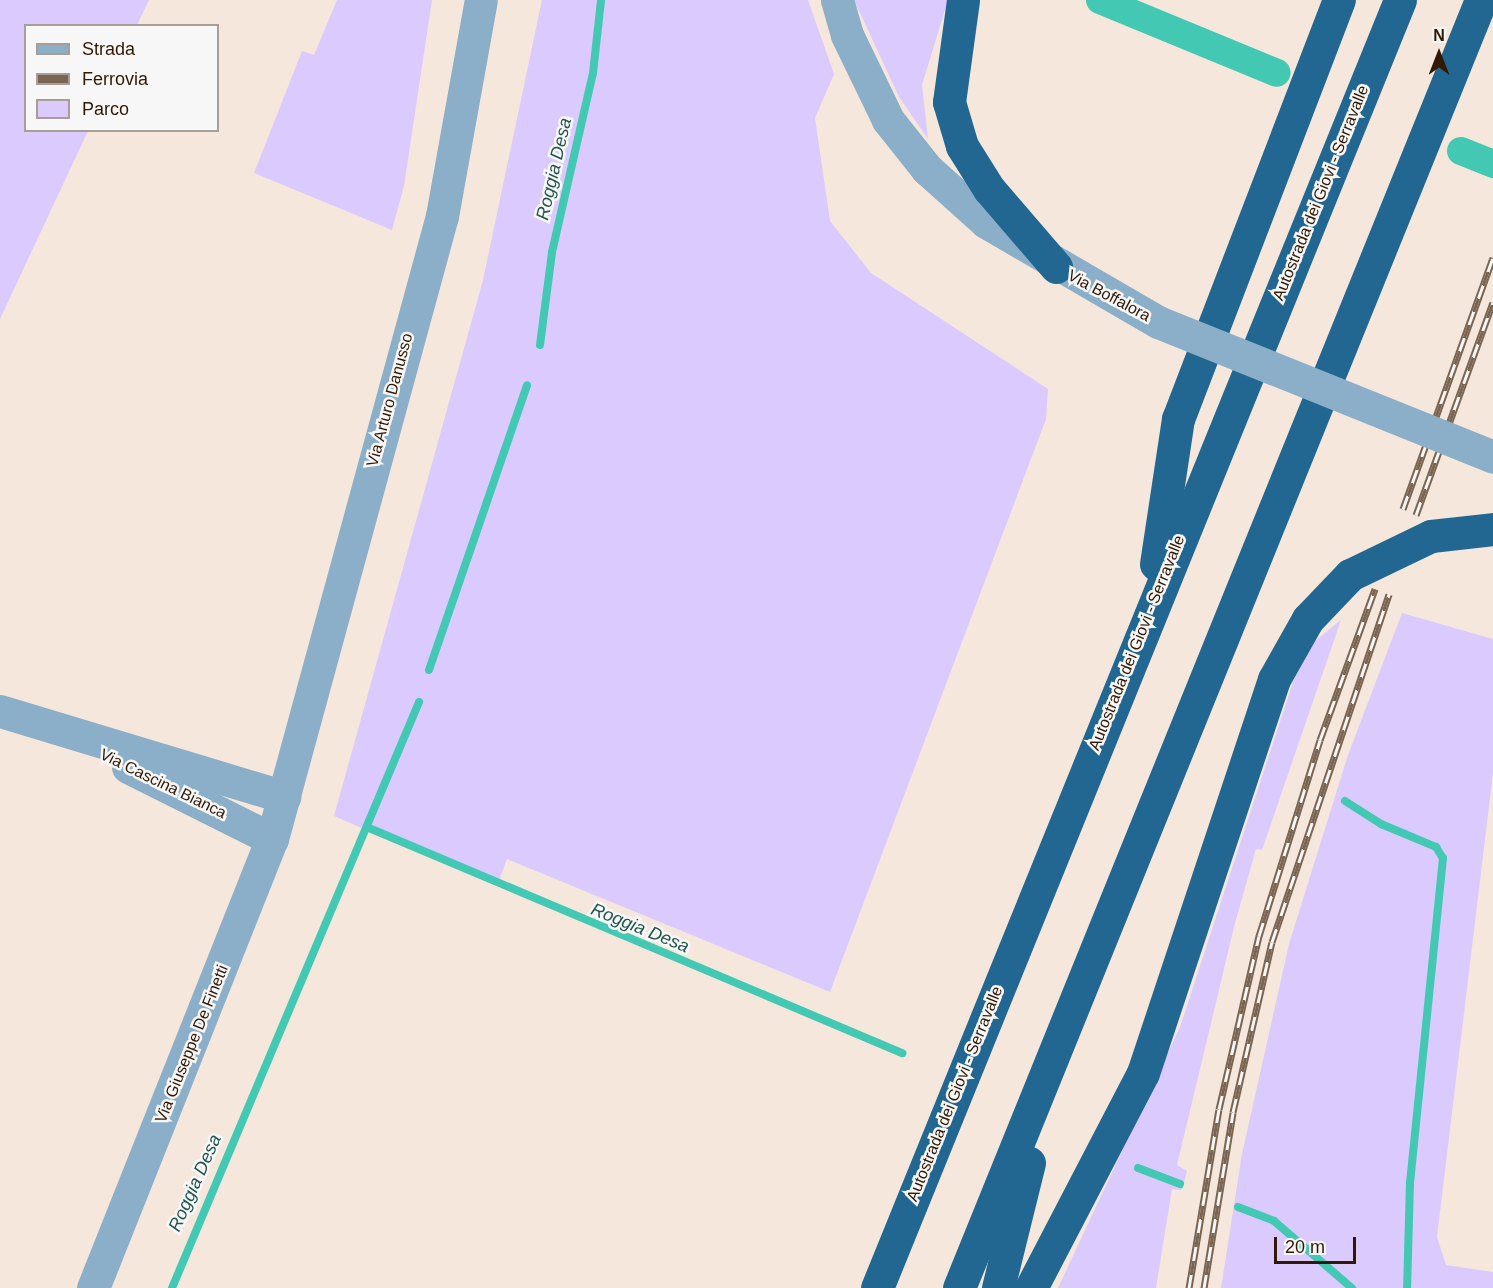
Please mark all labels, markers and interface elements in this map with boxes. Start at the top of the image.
legend [24,24,219,132]
north arrow [1409,24,1469,84]
text: N [1433,27,1445,44]
text: Strada [82,39,135,59]
text: Ferrovia [82,69,148,89]
street label: Autostrada dei Giovi - Serravalle [1269,83,1373,303]
text: Parco [82,99,129,119]
water label: Roggia Desa [532,116,576,222]
street label: Via Boffalora [1064,266,1154,326]
street label: Via Arturo Danusso [363,331,417,469]
street label: Autostrada dei Giovi - Serravalle [1085,533,1189,753]
street label: Via Cascina Bianca [97,745,229,823]
water label: Roggia Desa [588,898,692,958]
street label: Via Giuseppe De Finetti [152,962,232,1126]
street label: Autostrada dei Giovi - Serravalle [903,984,1007,1204]
water label: Roggia Desa [164,1131,226,1235]
scale bar [1277,1225,1360,1263]
text: 20 m [1285,1237,1325,1257]

